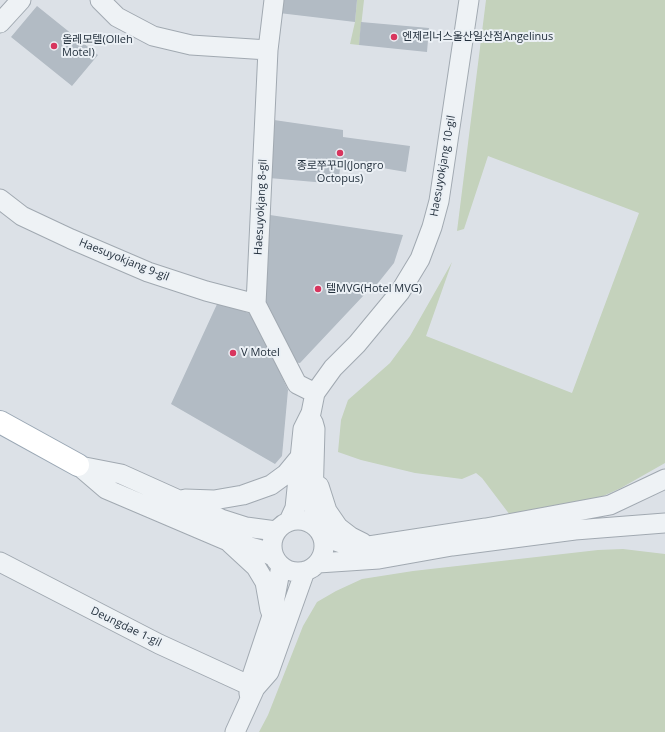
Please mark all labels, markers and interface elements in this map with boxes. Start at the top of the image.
place label: 엔제리너스울산일산점Angelinus [402,30,553,44]
marker: 엔제리너스울산일산점Angelinus [389,32,399,42]
place label: 올레모텔(Olleh Motel) [62,33,133,59]
marker: 올레모텔(Olleh Motel) [49,41,59,51]
street label: Haesuyokjang 10-gil [428,114,458,218]
marker: 종로쭈꾸미(Jongro Octopus) [335,148,345,158]
street label: Haesuyokjang 8-gil [252,159,270,255]
place label: 종로쭈꾸미(Jongro Octopus) [296,159,384,185]
street label: Haesuyokjang 9-gil [77,236,171,284]
place label: 텔MVG(Hotel MVG) [326,282,422,296]
marker: 텔MVG(Hotel MVG) [313,284,323,294]
place label: V Motel [241,346,280,360]
marker: V Motel [228,348,238,358]
street label: Deungdae 1-gil [89,604,163,650]

